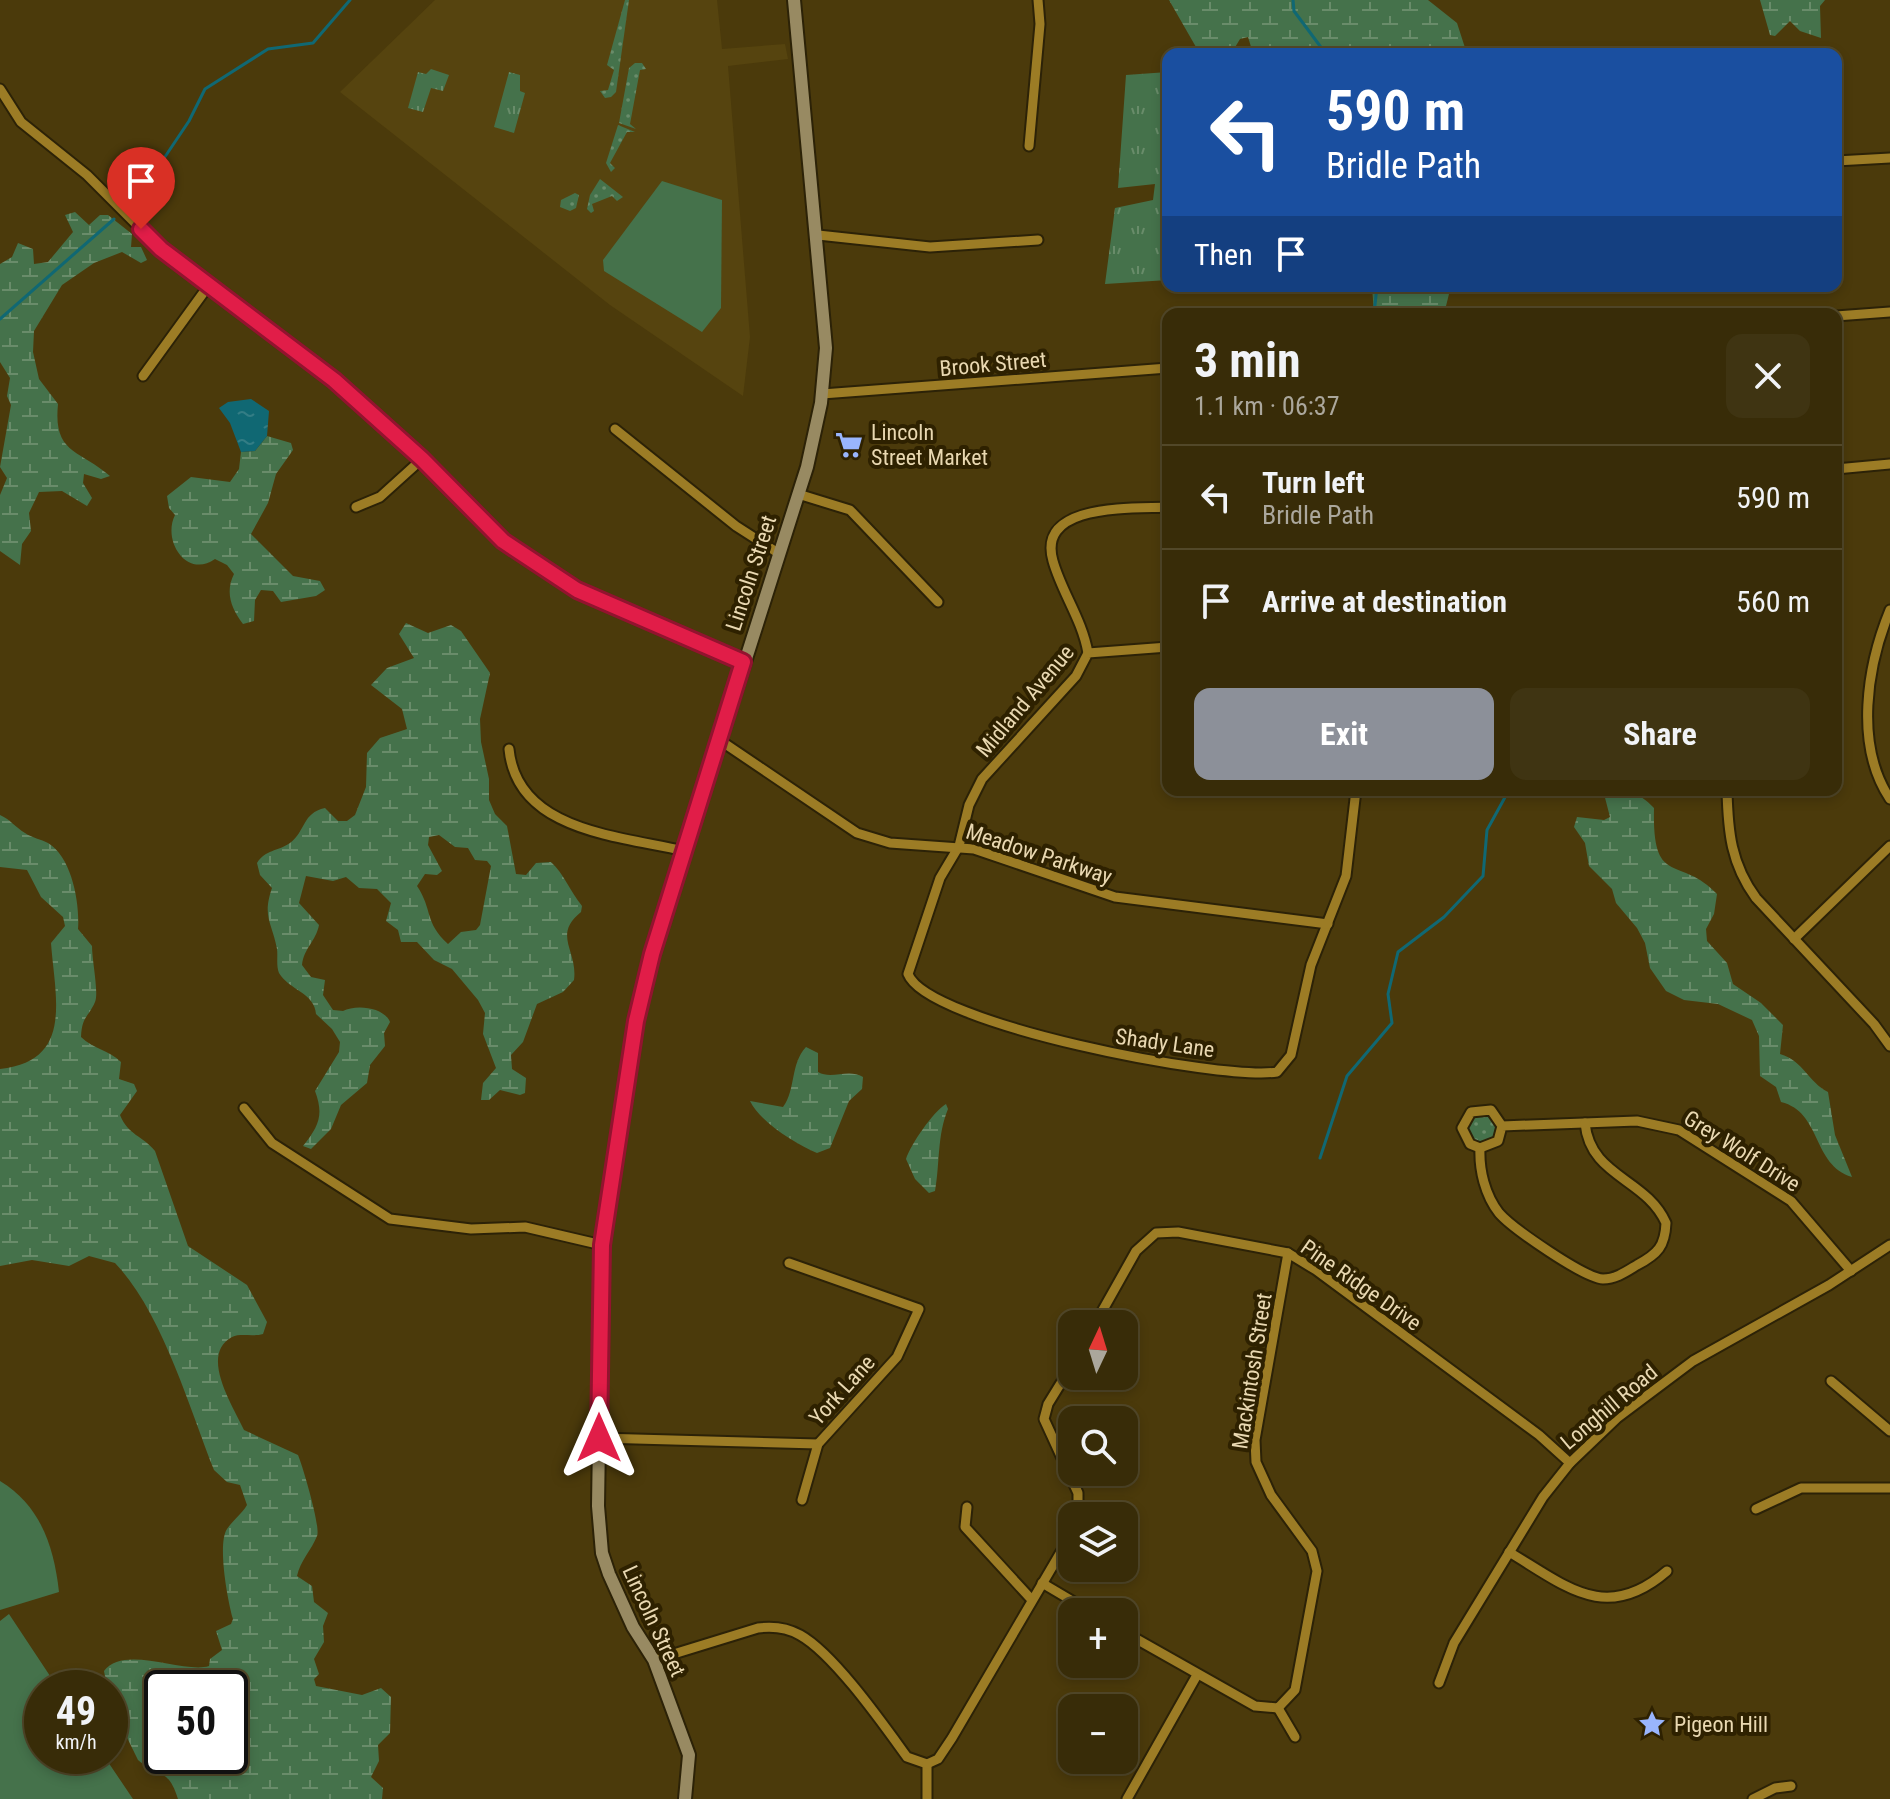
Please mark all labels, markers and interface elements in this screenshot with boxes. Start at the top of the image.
text: 590 m [1326,78,1465,144]
icon: left [1194,80,1298,184]
text: Bridle Path [1326,145,1481,187]
pin [107,147,175,229]
icon: arrive [119,159,163,203]
icon: arrive [1269,232,1313,276]
text: Then [1194,237,1253,272]
text: 3 min [1194,332,1301,389]
button: close [1726,334,1810,418]
street label: Brook Street [939,347,1047,381]
text: 1.1 km · 06:37 [1194,391,1339,421]
place label: Lincoln Street Market [871,420,988,470]
supermarket icon: Lincoln Street Market [834,430,864,460]
text: Turn left [1262,465,1365,500]
icon: left [1194,475,1238,519]
text: 590 m [1736,480,1810,515]
text: Bridle Path [1262,500,1374,530]
street label: Lincoln Street [721,512,781,634]
icon: arrive [1194,579,1238,623]
text: Arrive at destination [1262,584,1507,619]
text: 560 m [1736,584,1810,619]
street label: Midland Avenue [971,640,1079,762]
button: Exit [1194,688,1494,780]
button: Share [1510,688,1810,780]
street label: Meadow Parkway [963,819,1115,889]
street label: Shady Lane [1114,1024,1216,1062]
street label: Grey Wolf Drive [1679,1105,1805,1197]
street label: Pine Ridge Drive [1296,1234,1426,1336]
street label: Mackintosh Street [1227,1291,1277,1451]
north arrow [1058,1310,1138,1390]
map controls [1058,1310,1138,1774]
street label: York Lane [804,1350,880,1430]
street label: Longhill Road [1556,1359,1662,1455]
position arrow [557,1396,641,1480]
button: search [1058,1406,1138,1486]
button: layers [1058,1502,1138,1582]
street label: Lincoln Street [617,1561,691,1681]
button: + [1058,1598,1138,1678]
speed limit sign: 50 [144,1670,248,1774]
text: 49 [56,1688,96,1735]
button: − [1058,1694,1138,1774]
place icon: Pigeon Hill [1637,1709,1667,1739]
place label: Pigeon Hill [1674,1712,1768,1737]
text: km/h [55,1730,97,1754]

